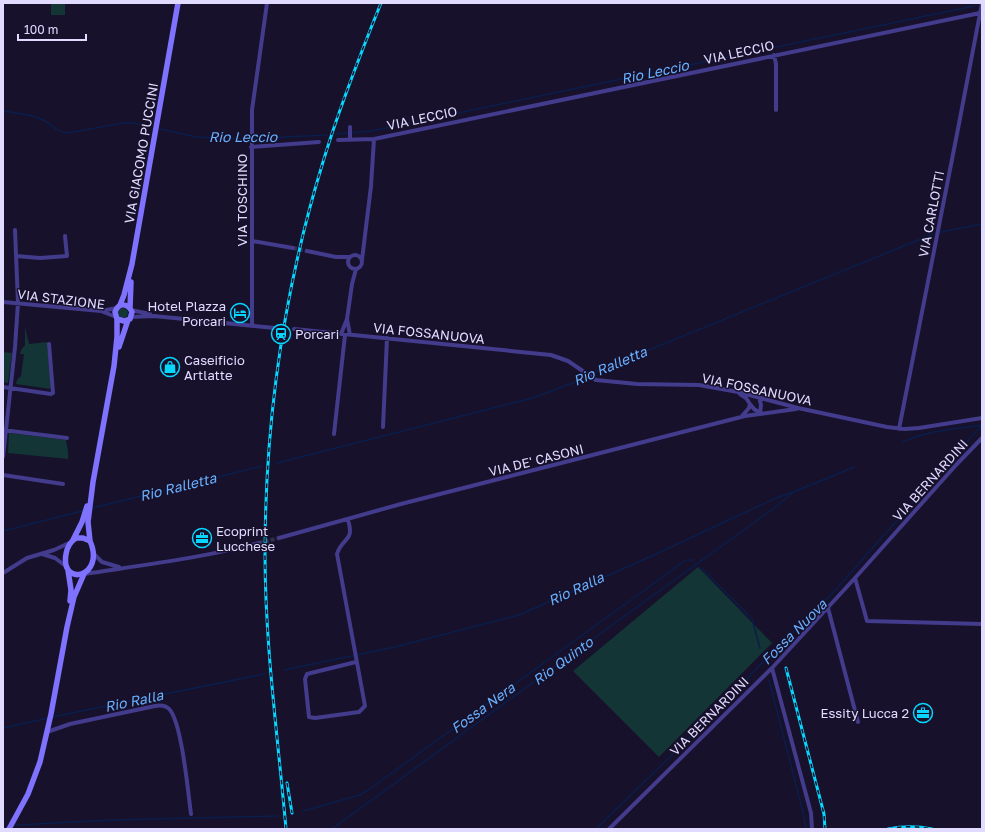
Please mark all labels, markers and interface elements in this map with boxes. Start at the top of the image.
scale bar [18,16,86,42]
text: 100 m [24,22,58,37]
street label: VIA LECCIO [702,37,776,67]
water label: Rio Leccio [620,56,692,87]
street label: VIA GIACOMO PUCCINI [121,81,161,225]
street label: VIA LECCIO [385,103,459,133]
water label: Rio Leccio [209,128,279,145]
street label: VIA TOSCHINO [234,154,250,246]
street label: VIA CARLOTTI [915,169,947,259]
street label: VIA STAZIONE [16,286,106,312]
place label: Hotel Plazza Porcari [147,298,226,329]
hotel icon: Hotel Plazza Porcari [229,302,251,324]
street label: VIA FOSSANUOVA [372,319,486,347]
station icon: Porcari [270,323,292,345]
place label: Porcari [295,326,339,342]
water label: Rio Ralletta [570,342,650,389]
place label: Caseificio Artlatte [184,352,245,383]
shop icon: Caseificio Artlatte [159,356,181,378]
street label: VIA FOSSANUOVA [700,370,814,409]
street label: VIA BERNARDINI [889,436,971,524]
street label: VIA DE' CASONI [487,440,585,480]
water label: Rio Ralletta [138,469,219,504]
place label: Ecoprint Lucchese [216,523,275,554]
office icon: Ecoprint Lucchese [191,527,213,549]
water label: Rio Ralla [545,568,607,609]
water label: Fossa Nuova [757,595,831,668]
water label: Rio Quinto [529,632,597,688]
street label: VIA BERNARDINI [666,673,752,759]
water label: Fossa Nera [447,678,519,736]
water label: Rio Ralla [103,686,166,715]
office icon: Essity Lucca 2 [912,702,934,724]
place label: Essity Lucca 2 [820,705,909,721]

